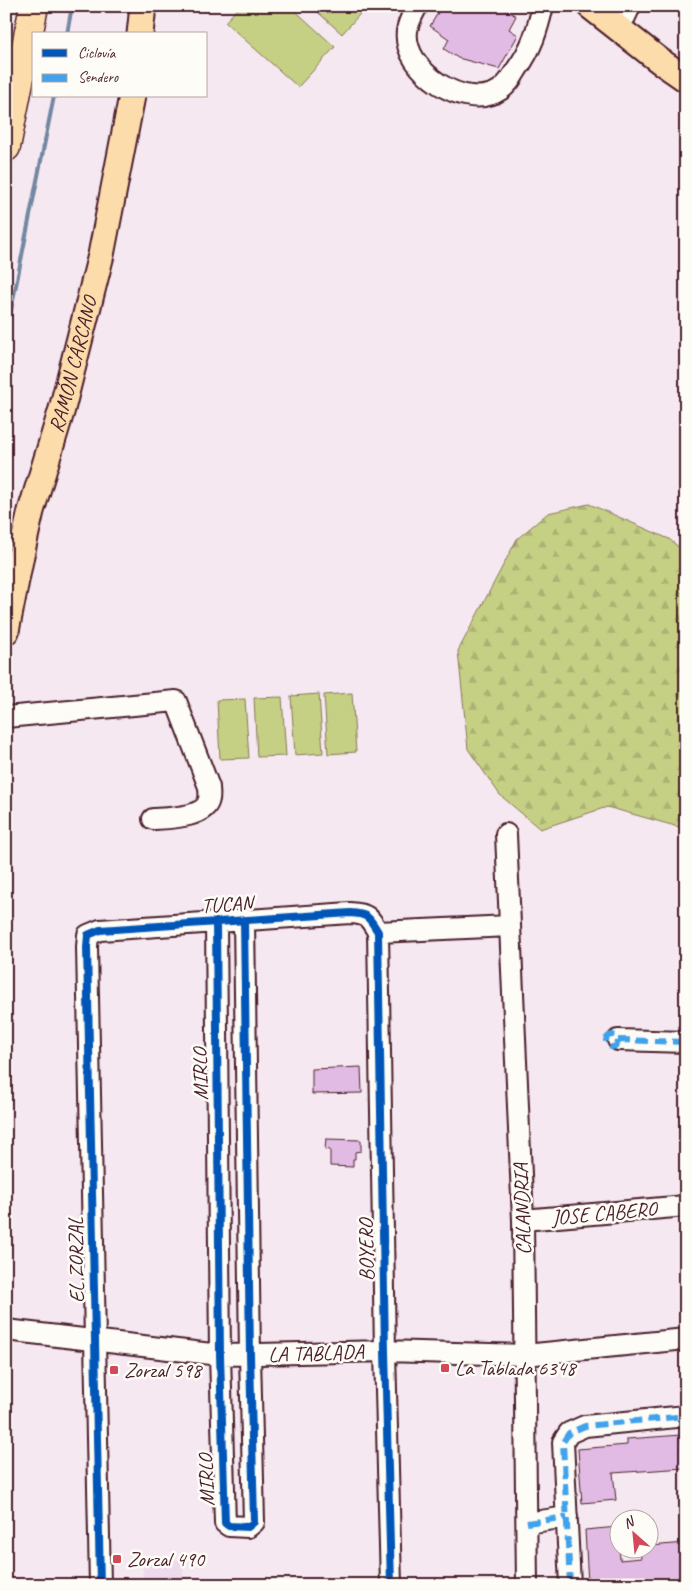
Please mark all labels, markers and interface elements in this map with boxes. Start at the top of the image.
legend [32,32,208,98]
text: Ciclovía [78,44,117,63]
text: Sendero [78,68,119,87]
street label: RAMÓN CÁRCANO [43,292,104,435]
street label: TUCAN [200,889,257,919]
street label: MIRLO [187,1045,213,1100]
street label: CALANDRIA [507,1161,537,1255]
street label: JOSE CABERO [549,1195,660,1231]
street label: BOYERO [352,1216,380,1281]
street label: EL ZORZAL [62,1217,90,1303]
street label: LA TABLADA [268,1338,366,1368]
place label: La Tablada 6348 [455,1355,578,1381]
place label: Zorzal 598 [124,1357,204,1383]
marker: La Tablada 6348 [439,1362,451,1374]
marker: Zorzal 598 [108,1364,120,1376]
street label: MIRLO [192,1451,220,1506]
north arrow [610,1508,660,1558]
text: N [621,1512,638,1532]
place label: Zorzal 490 [127,1546,206,1572]
marker: Zorzal 490 [111,1553,123,1565]

